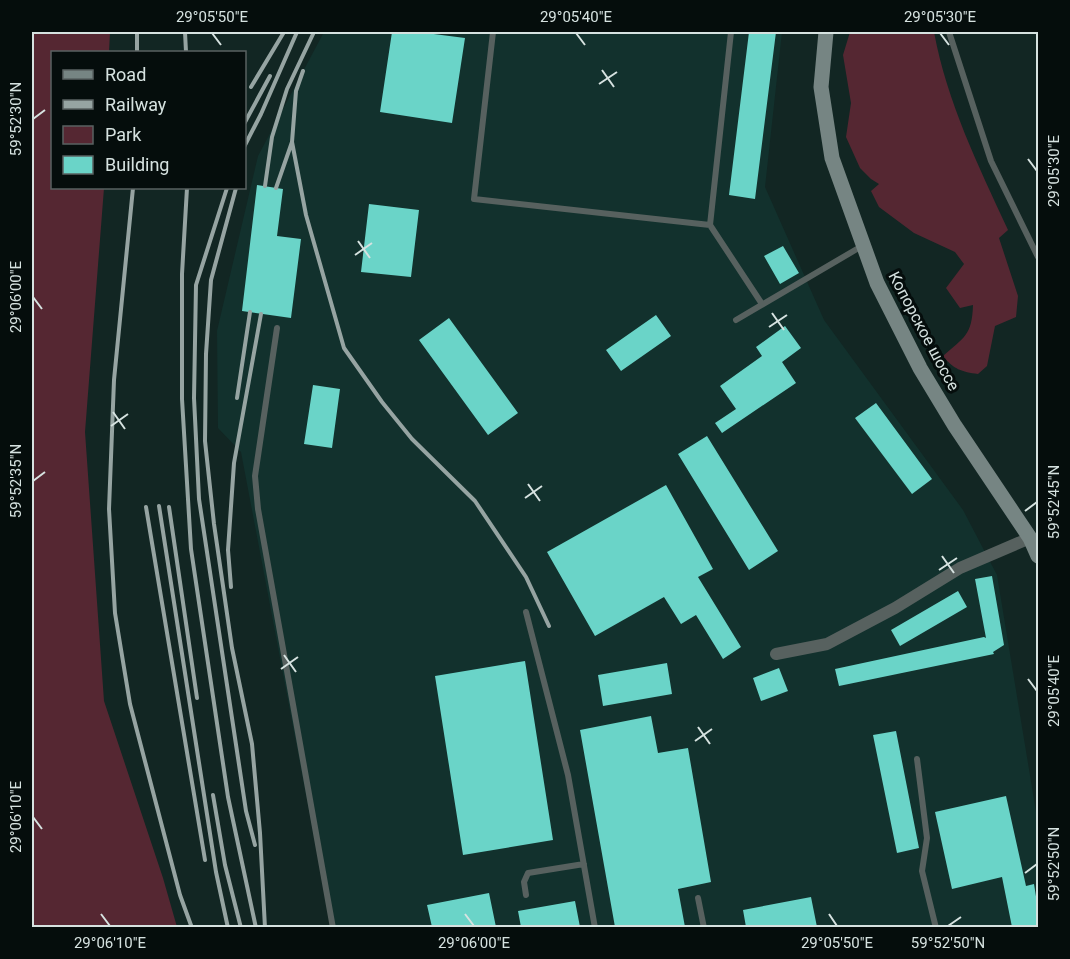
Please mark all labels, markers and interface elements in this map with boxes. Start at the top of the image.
text: 29°05'50"E [176,8,249,26]
text: 29°05'40"E [540,8,613,26]
text: 29°05'30"E [904,8,977,26]
legend [51,51,246,189]
text: Road [105,64,146,85]
text: 59°52'30"N [7,82,25,156]
text: Railway [105,94,167,115]
text: Park [105,124,142,145]
text: 29°05'30"E [1045,134,1063,207]
text: Building [105,154,169,175]
text: 29°06'00"E [7,260,25,333]
street label: Копорское шоссе [885,268,963,394]
text: 59°52'35"N [7,444,25,518]
text: 59°52'45"N [1045,465,1063,539]
text: 29°05'40"E [1045,654,1063,727]
text: 29°06'10"E [7,780,25,853]
text: 59°52'50"N [1045,827,1063,901]
text: 29°06'10"E [74,934,147,952]
text: 29°06'00"E [438,934,511,952]
text: 29°05'50"E [801,934,874,952]
text: 59°52'50"N [911,934,985,952]

